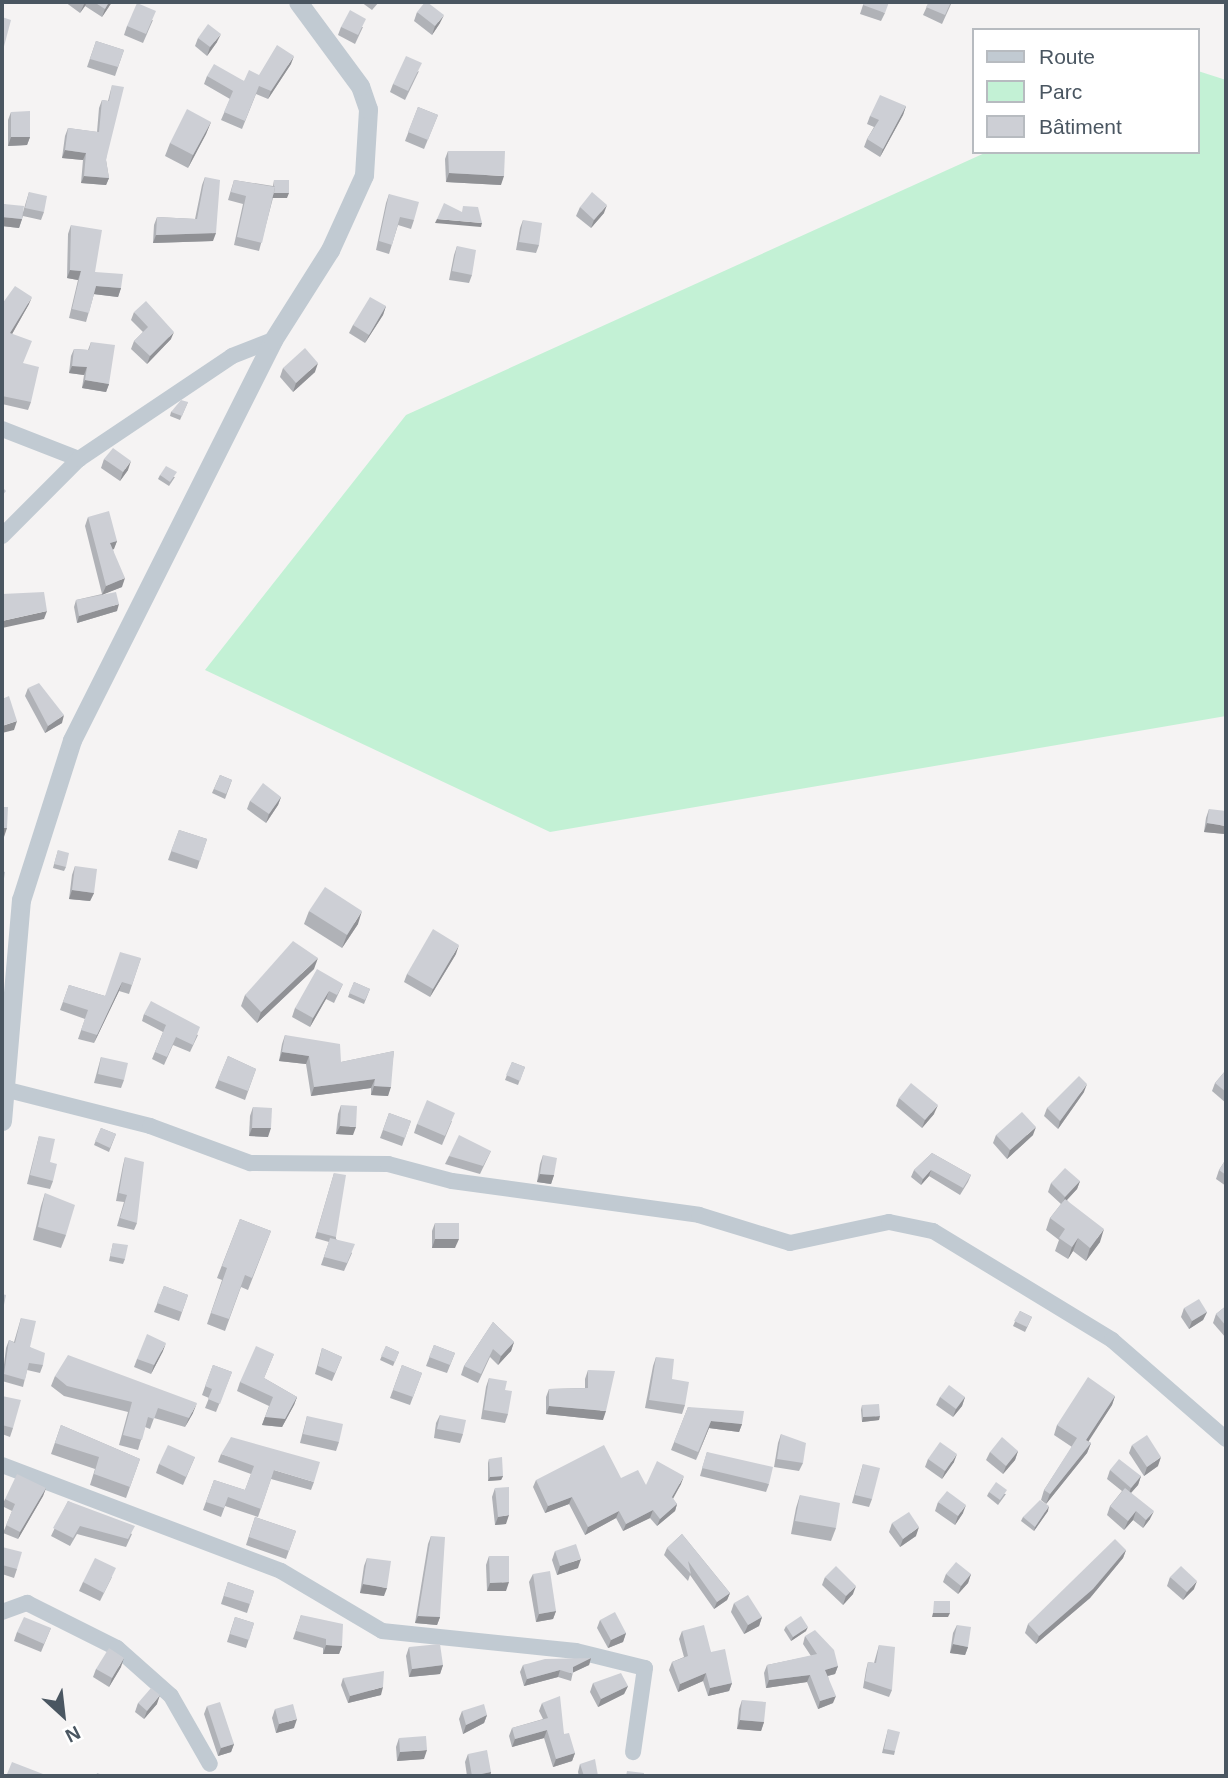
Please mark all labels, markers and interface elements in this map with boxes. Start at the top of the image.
legend [972,28,1200,154]
text: Route [1039,45,1095,68]
text: Parc [1039,80,1082,103]
text: Bâtiment [1039,115,1122,138]
north arrow [28,1680,98,1750]
text: N [62,1722,84,1747]

